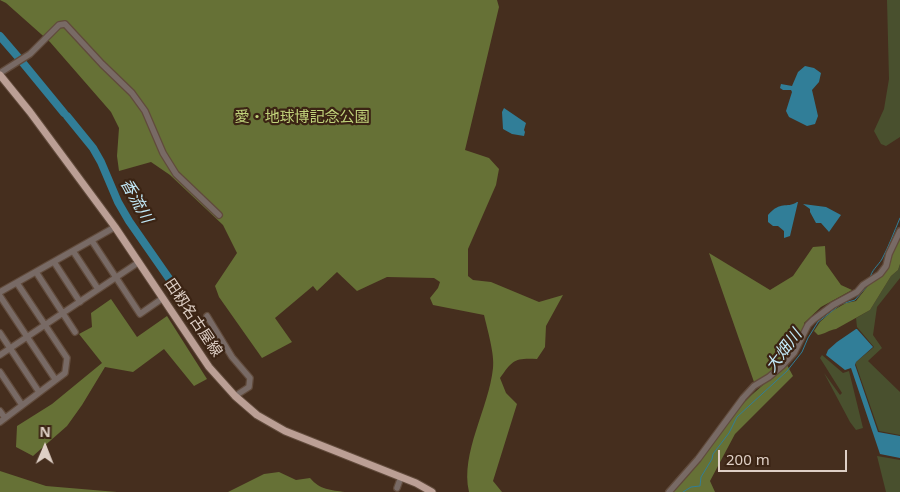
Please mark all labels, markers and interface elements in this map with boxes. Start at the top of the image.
park label: 愛・地球博記念公園 [235,109,369,127]
water label: 香流川 [116,175,156,227]
street label: 田籾名古屋線 [160,276,226,360]
water label: 大畑川 [762,326,806,376]
north arrow [20,422,70,472]
text: N [39,422,51,441]
scale bar [720,440,849,472]
text: 200 m [726,449,770,469]

